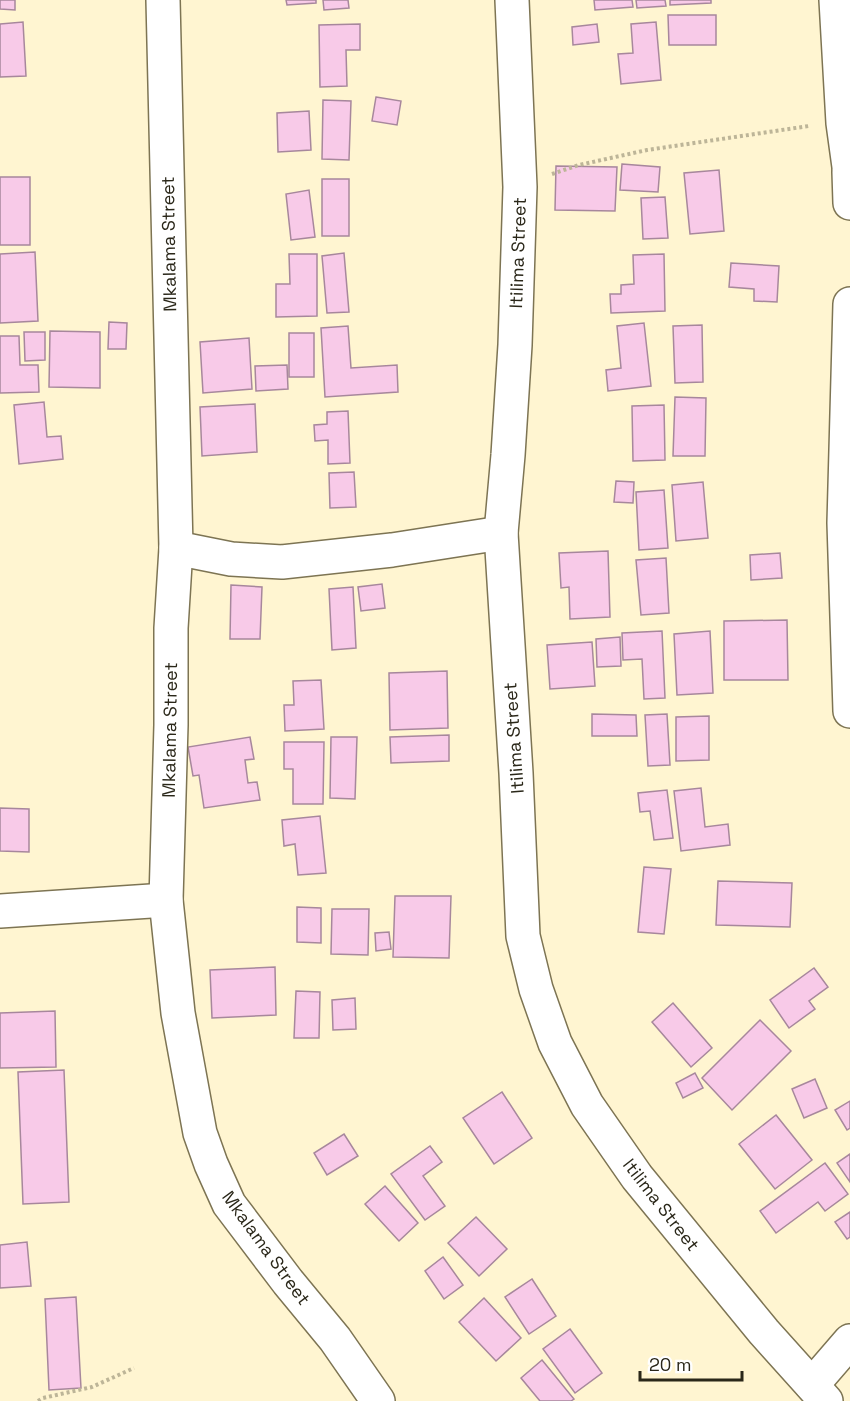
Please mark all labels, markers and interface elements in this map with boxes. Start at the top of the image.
street label: Mkalama Street [156,176,181,312]
street label: Itilima Street [504,197,531,309]
street label: Mkalama Street [157,662,182,798]
street label: Itilima Street [498,682,529,794]
street label: Itilima Street [618,1154,705,1256]
street label: Mkalama Street [217,1186,316,1309]
scale bar [640,1344,742,1382]
text: 20 m [649,1353,692,1376]

